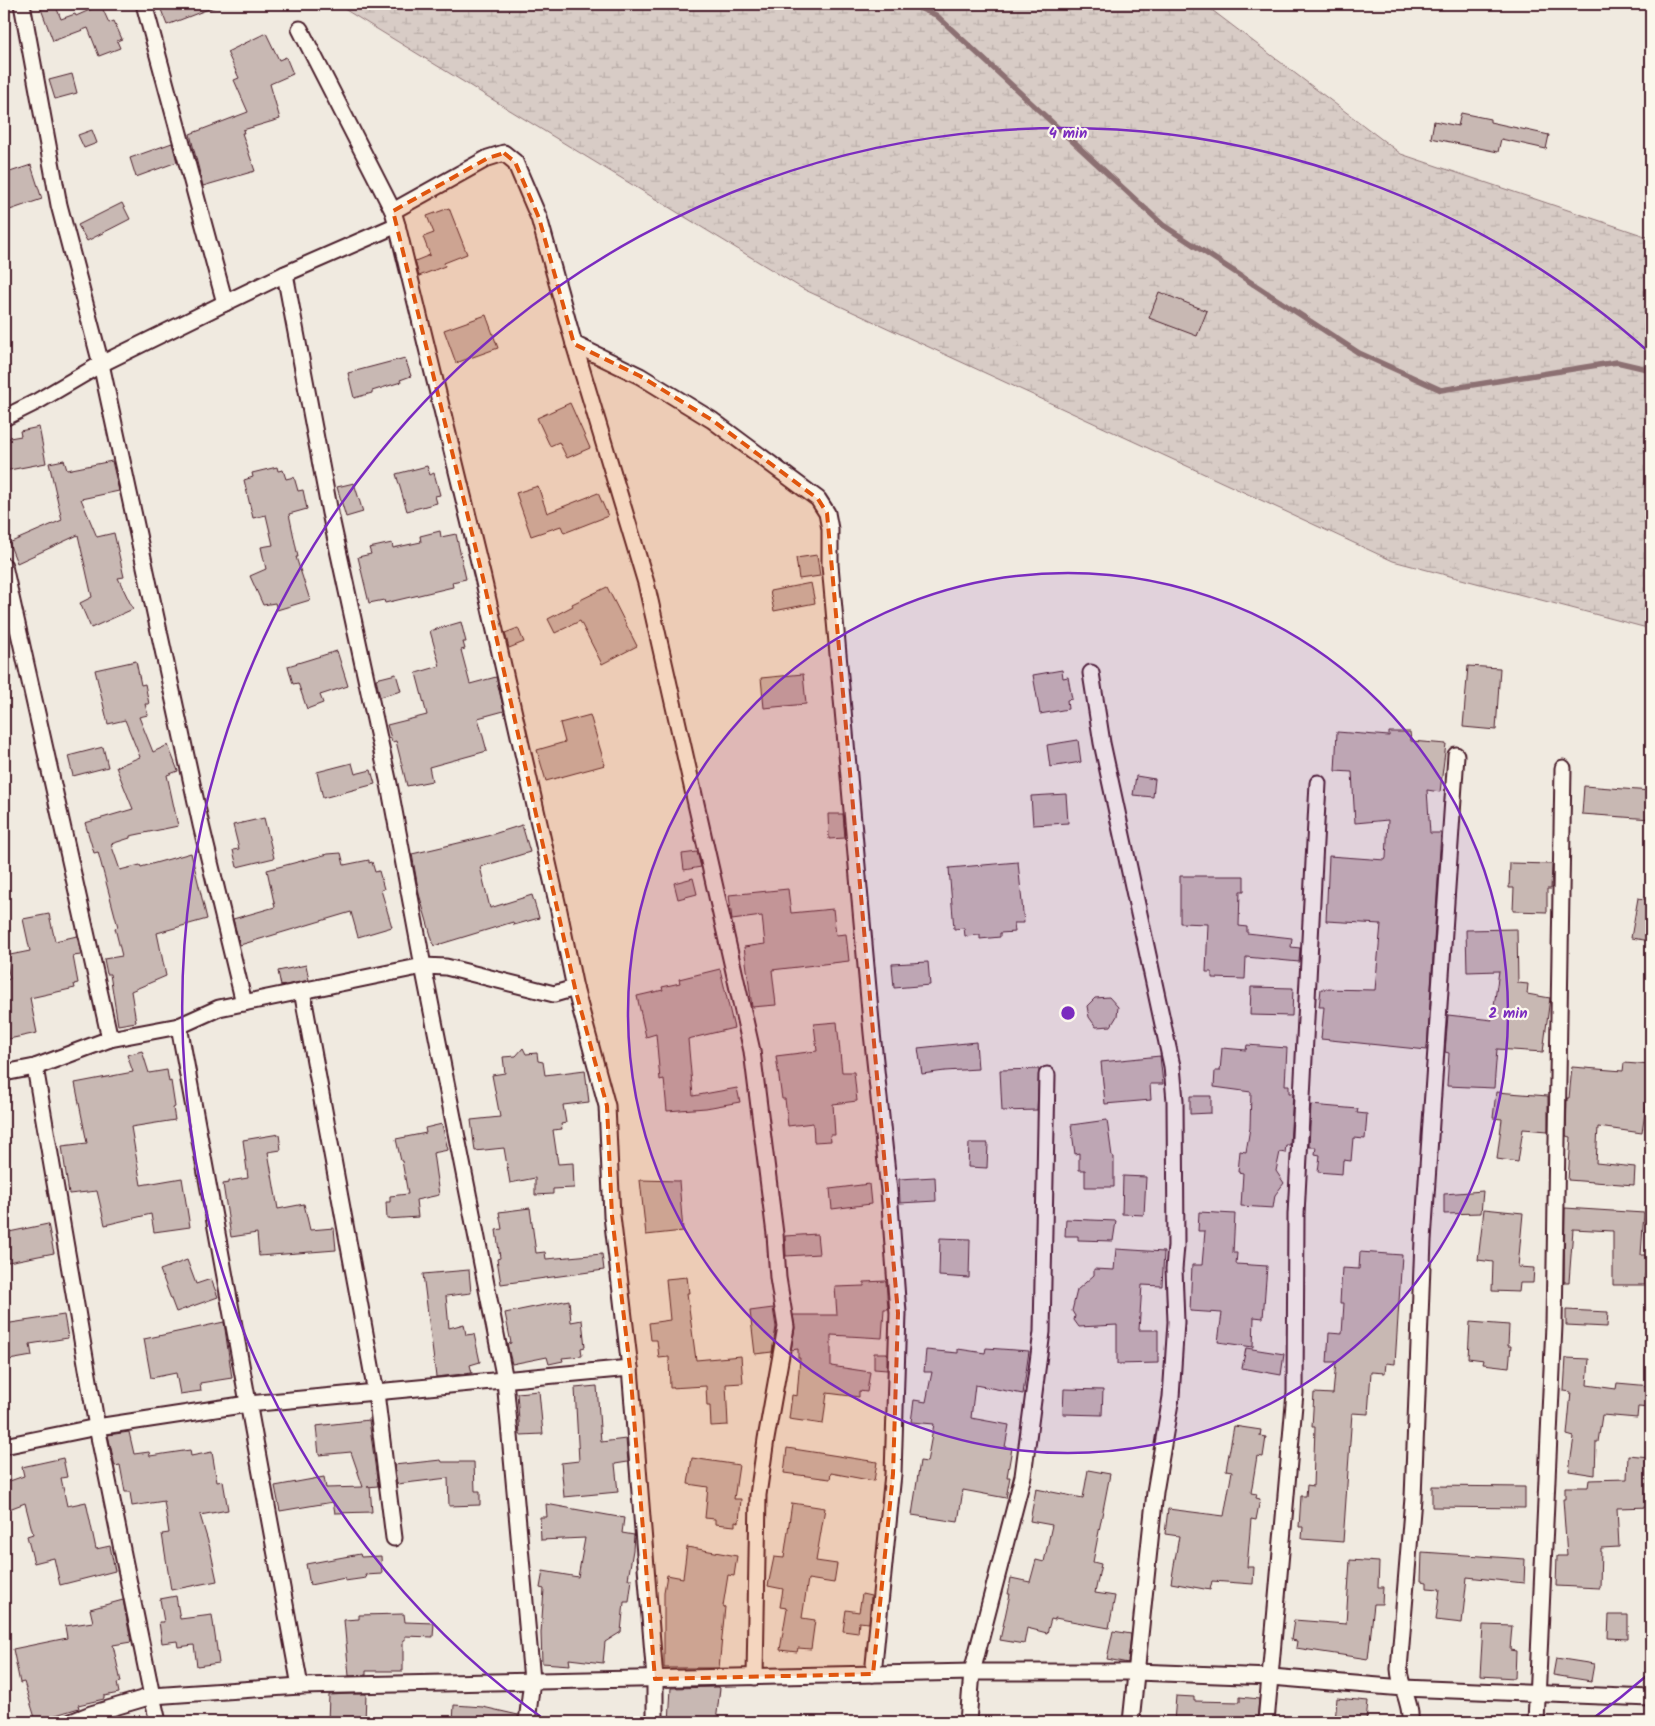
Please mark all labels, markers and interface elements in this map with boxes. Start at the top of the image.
text: 4 min [1049,122,1087,146]
text: 2 min [1488,1002,1528,1026]
centre of rings [1059,1004,1077,1022]

